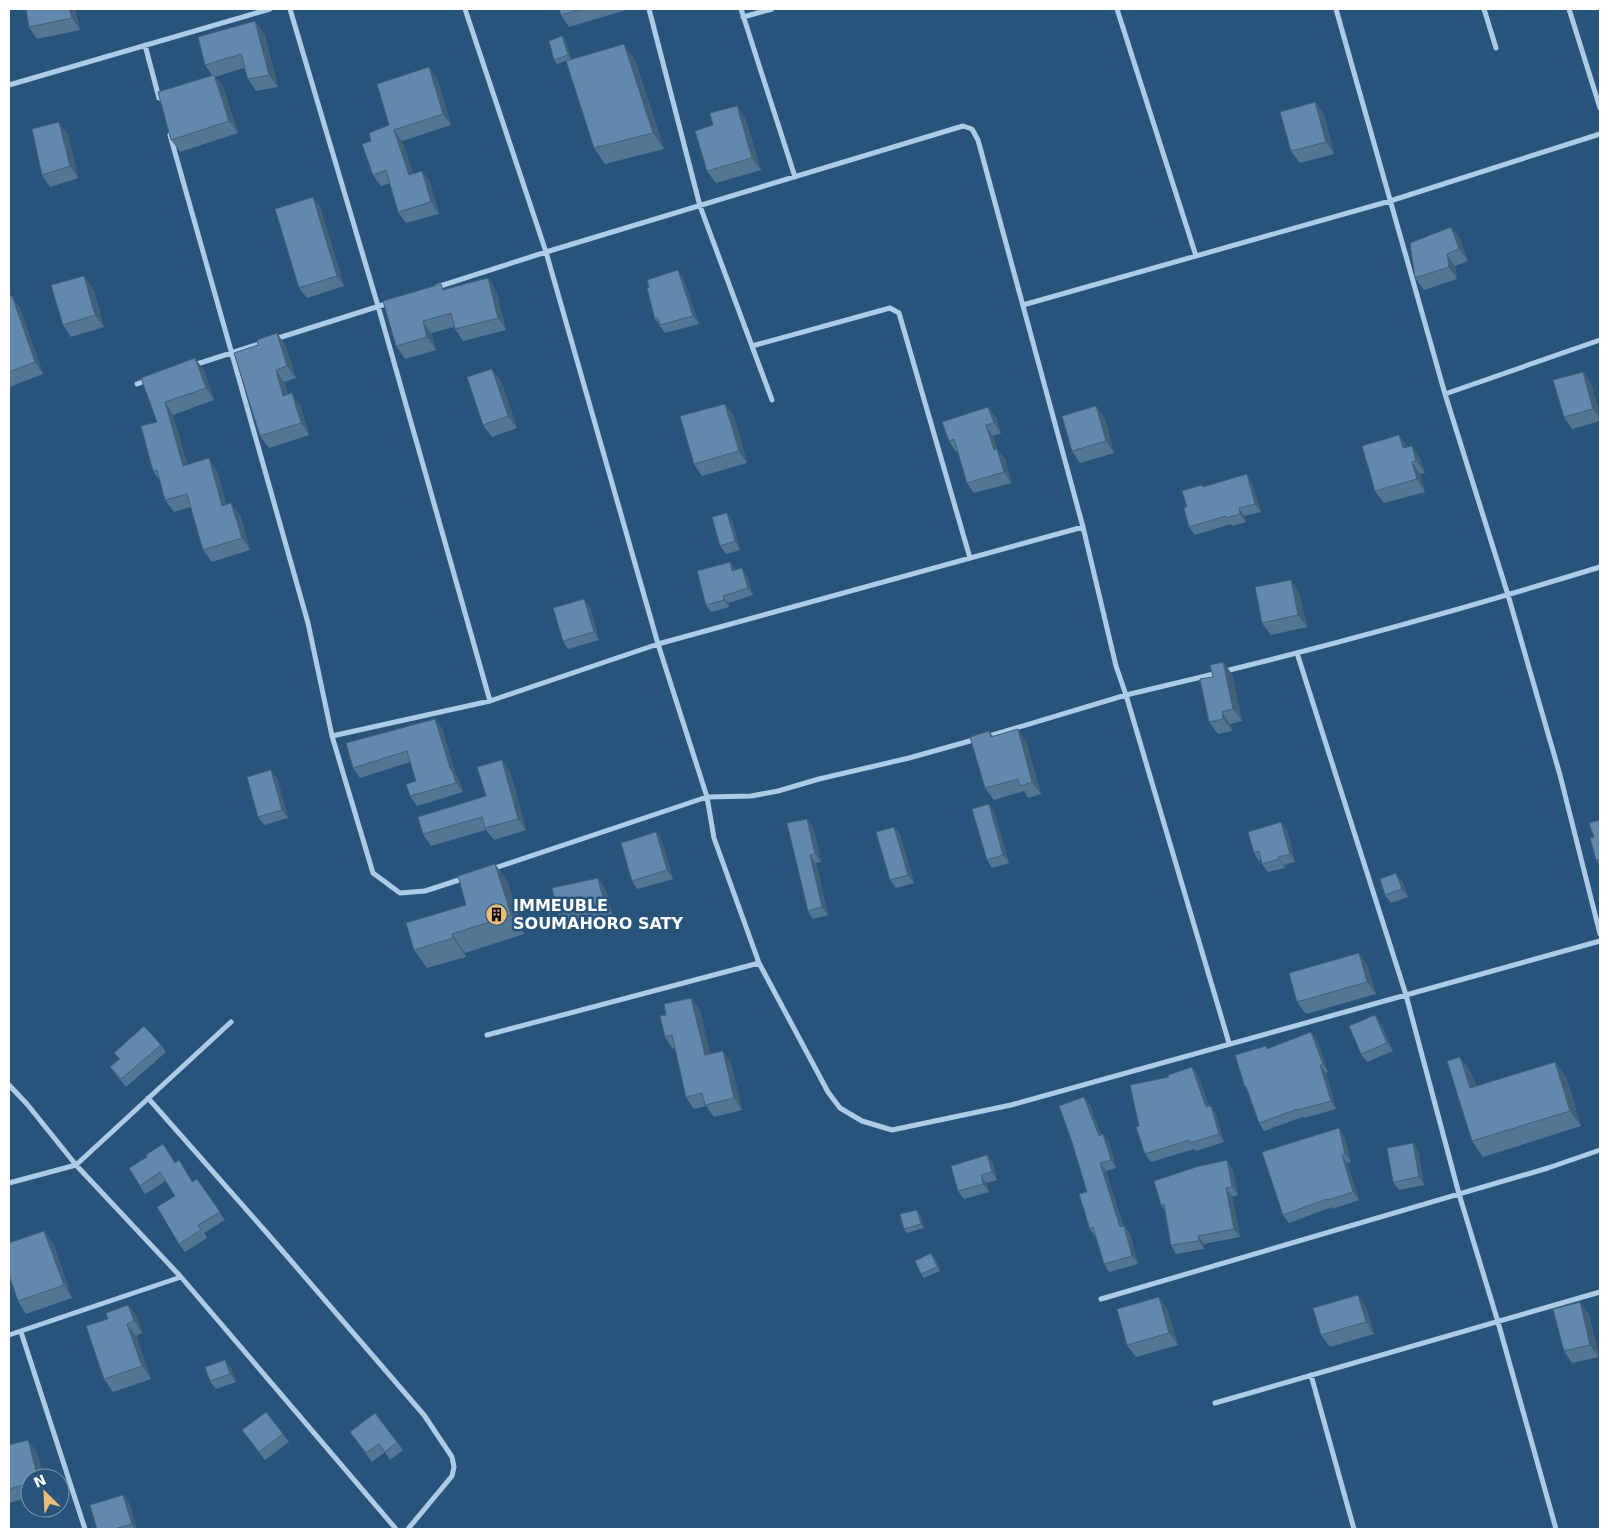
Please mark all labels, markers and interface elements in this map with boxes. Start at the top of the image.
place label: IMMEUBLE SOUMAHORO SATY [513,896,683,933]
building icon: IMMEUBLE SOUMAHORO SATY [485,902,509,926]
north arrow [20,1468,70,1518]
text: N [31,1471,48,1491]

